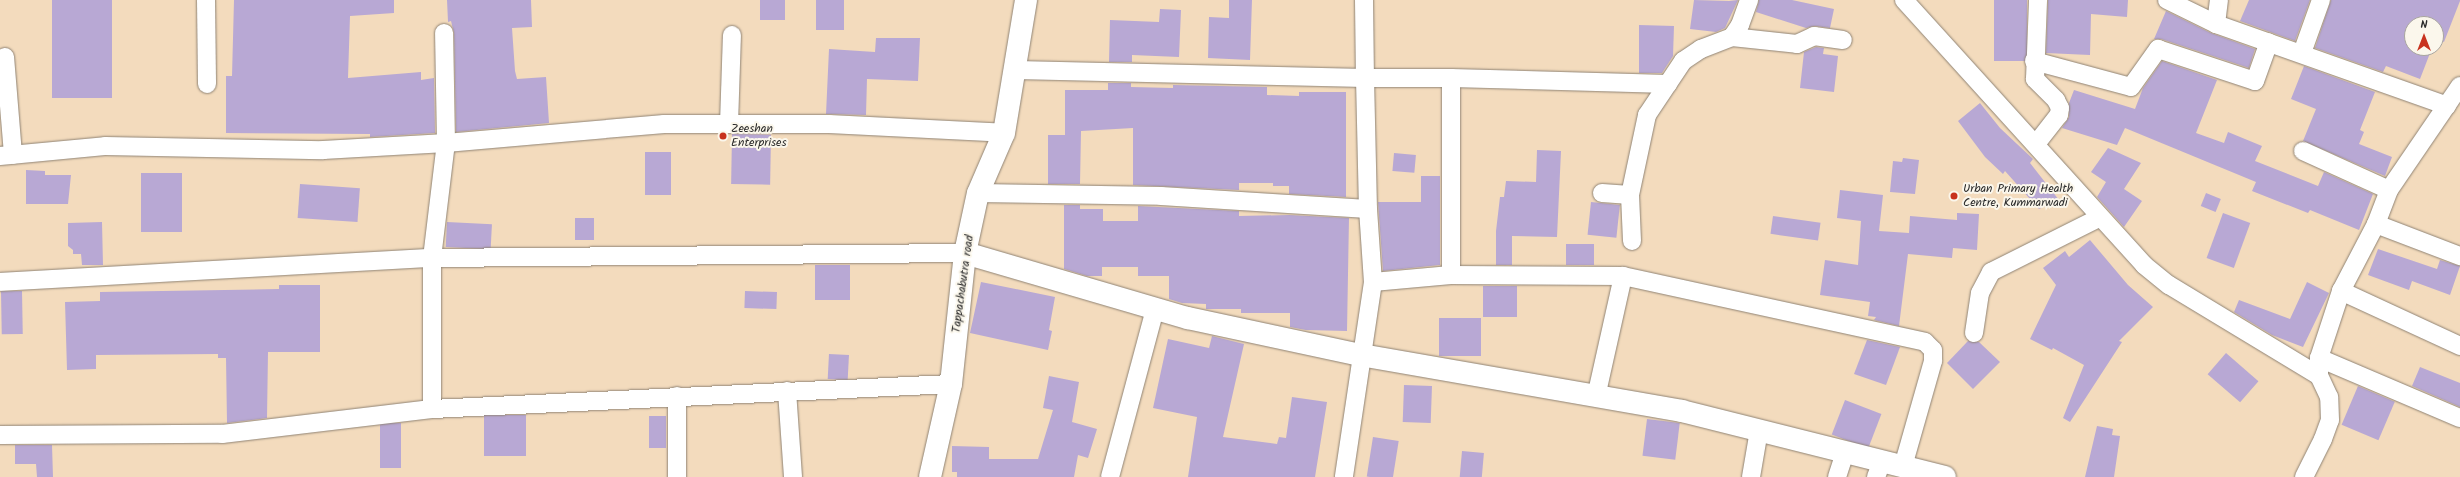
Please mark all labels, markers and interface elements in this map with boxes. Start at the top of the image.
north arrow [2404,16,2444,56]
text: N [2421,16,2427,34]
place label: Zeeshan Enterprises [731,122,787,150]
marker: Zeeshan Enterprises [718,131,728,141]
place label: Urban Primary Health Centre, Kummarwadi [1963,182,2073,210]
marker: Urban Primary Health Centre, Kummarwadi [1948,190,1960,202]
street label: Tappachabutra road [949,234,977,334]

